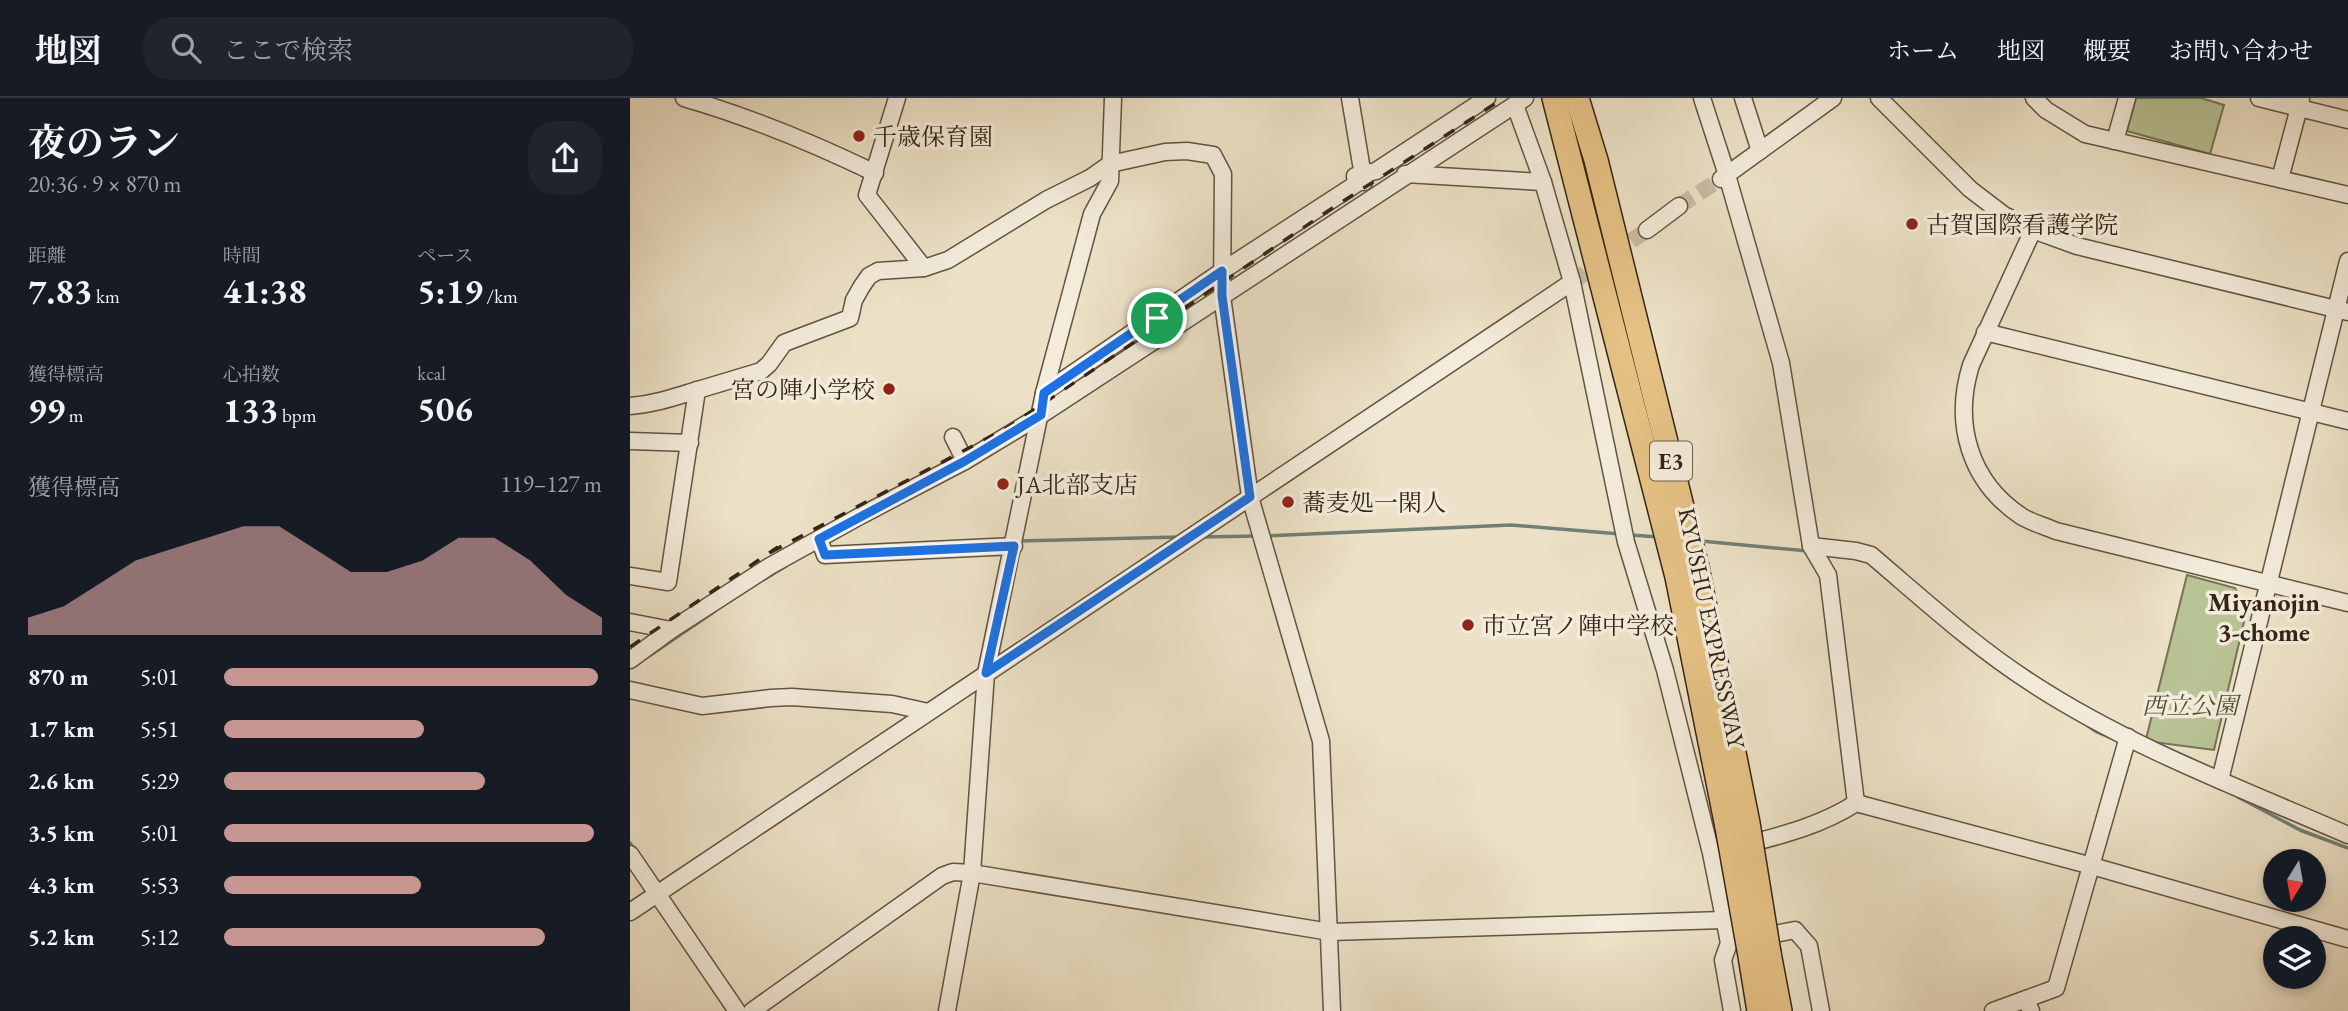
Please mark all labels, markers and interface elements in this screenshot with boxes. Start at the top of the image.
search box [143,17,633,80]
text: 地図 [35,29,101,72]
icon: search [167,29,205,67]
text: ここで検索 [223,33,353,67]
text: ホーム [1887,35,1959,66]
text: 地図 [1997,35,2045,66]
text: 概要 [2083,35,2131,66]
text: お問い合わせ [2169,35,2313,66]
text: 夜のラン [28,118,180,167]
button: share [528,121,602,195]
place label: 千歳保育園 [873,121,993,152]
marker: 千歳保育園 [851,128,867,144]
text: 20:36 · 9 × 870 m [28,169,181,199]
place label: 古賀国際看護学院 [1926,209,2118,240]
marker: 古賀国際看護学院 [1904,216,1920,232]
text: 距離 [28,243,66,268]
text: 時間 [223,243,261,268]
text: ペース [417,243,473,268]
text: 7.83 [28,268,92,313]
text: 41:38 [223,268,307,313]
text: 5:19 [417,268,483,313]
text: km [92,284,120,309]
text: /km [483,284,518,309]
pin [1127,288,1187,348]
icon: arrive [1138,299,1176,337]
text: kcal [417,361,446,386]
text: 獲得標高 [28,362,104,387]
text: 心拍数 [223,362,280,387]
place label: 宮の陣小学校 [731,374,875,405]
marker: 宮の陣小学校 [881,381,897,397]
text: 506 [417,386,473,431]
text: 99 [28,387,65,432]
text: 133 [223,387,278,432]
text: m [65,403,84,428]
text: bpm [278,403,316,428]
road number: E3 [1650,442,1692,480]
text: 119–127 m [501,469,602,499]
place label: JA北部支店 [1015,469,1138,500]
text: 獲得標高 [28,472,120,502]
marker: JA北部支店 [995,476,1011,492]
place label: 蕎麦処一閑人 [1302,487,1446,518]
marker: 蕎麦処一閑人 [1280,494,1296,510]
street label: KYUSHU EXPRESSWAY [1671,505,1753,752]
district label: Miyanojin 3-chome [2208,585,2320,649]
place label: 市立宮ノ陣中学校 [1482,610,1674,641]
marker: 市立宮ノ陣中学校 [1460,617,1476,633]
text: 870 m [28,662,89,692]
text: 5:01 [140,662,179,692]
park label: 西立公園 [2142,690,2242,721]
text: 1.7 km [28,714,95,744]
text: 5:51 [140,714,179,744]
text: 2.6 km [28,766,95,796]
text: 5:29 [140,766,179,796]
text: 3.5 km [28,818,95,848]
text: 5:01 [140,818,179,848]
north arrow [2263,849,2326,912]
map controls [2263,849,2326,989]
text: 4.3 km [28,870,95,900]
text: 5:53 [140,870,179,900]
text: 5.2 km [28,922,95,952]
text: 5:12 [140,922,179,952]
button: layers [2263,926,2326,989]

